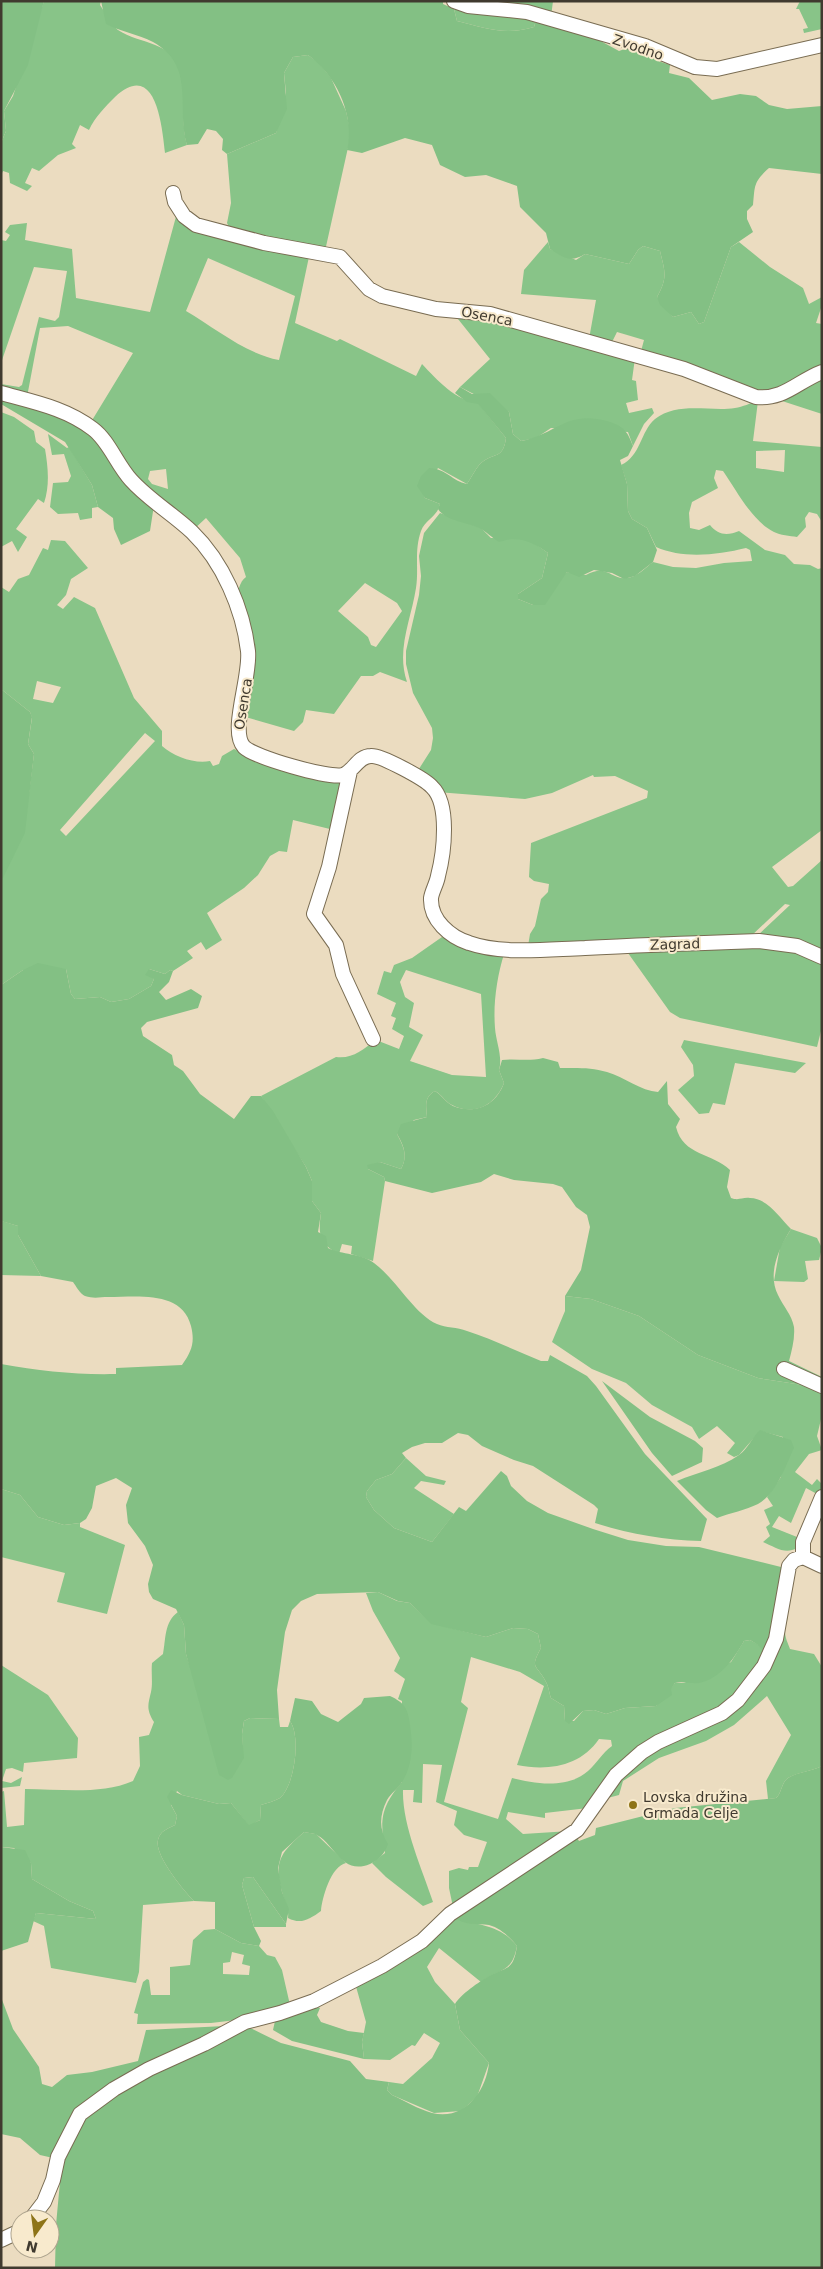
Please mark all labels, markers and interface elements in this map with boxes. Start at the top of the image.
street label: Zvodno [610,31,666,63]
street label: Osenca [460,303,514,329]
street label: Osenca [231,677,255,731]
street label: Zagrad [650,935,700,953]
place label: Lovska družina Grmada Celje [643,1789,748,1821]
marker: Lovska družina Grmada Celje [627,1799,639,1811]
north arrow [10,2209,60,2259]
text: N [24,2237,39,2256]

